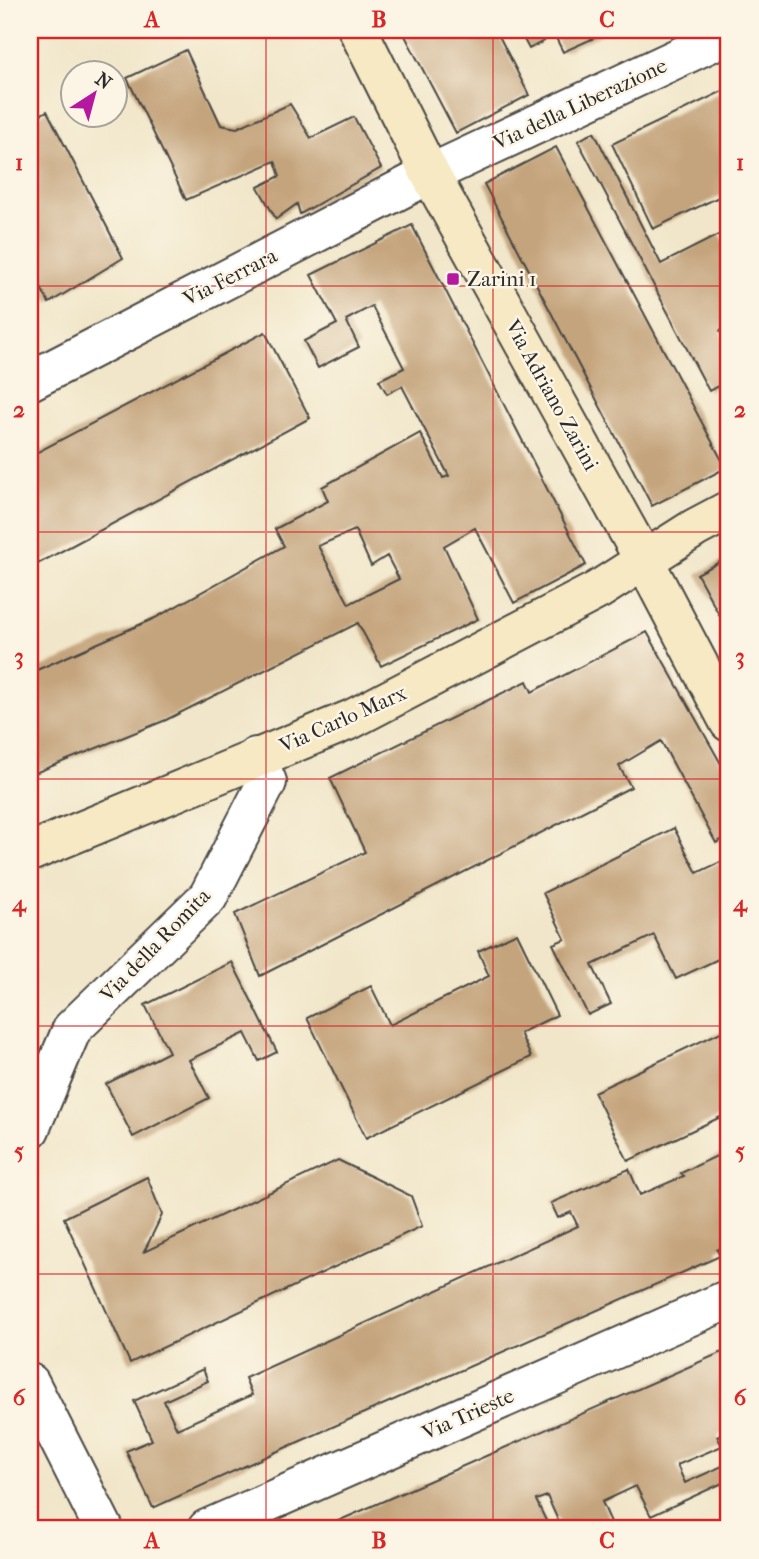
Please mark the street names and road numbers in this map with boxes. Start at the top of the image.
street label: Via della Liberazione [489,53,671,155]
street label: Via Ferrara [178,243,281,311]
street label: Via Adriano Zarini [500,315,603,475]
street label: Via Carlo Marx [275,680,410,758]
street label: Via della Romita [94,883,215,1007]
street label: Via Trieste [418,1383,518,1445]

